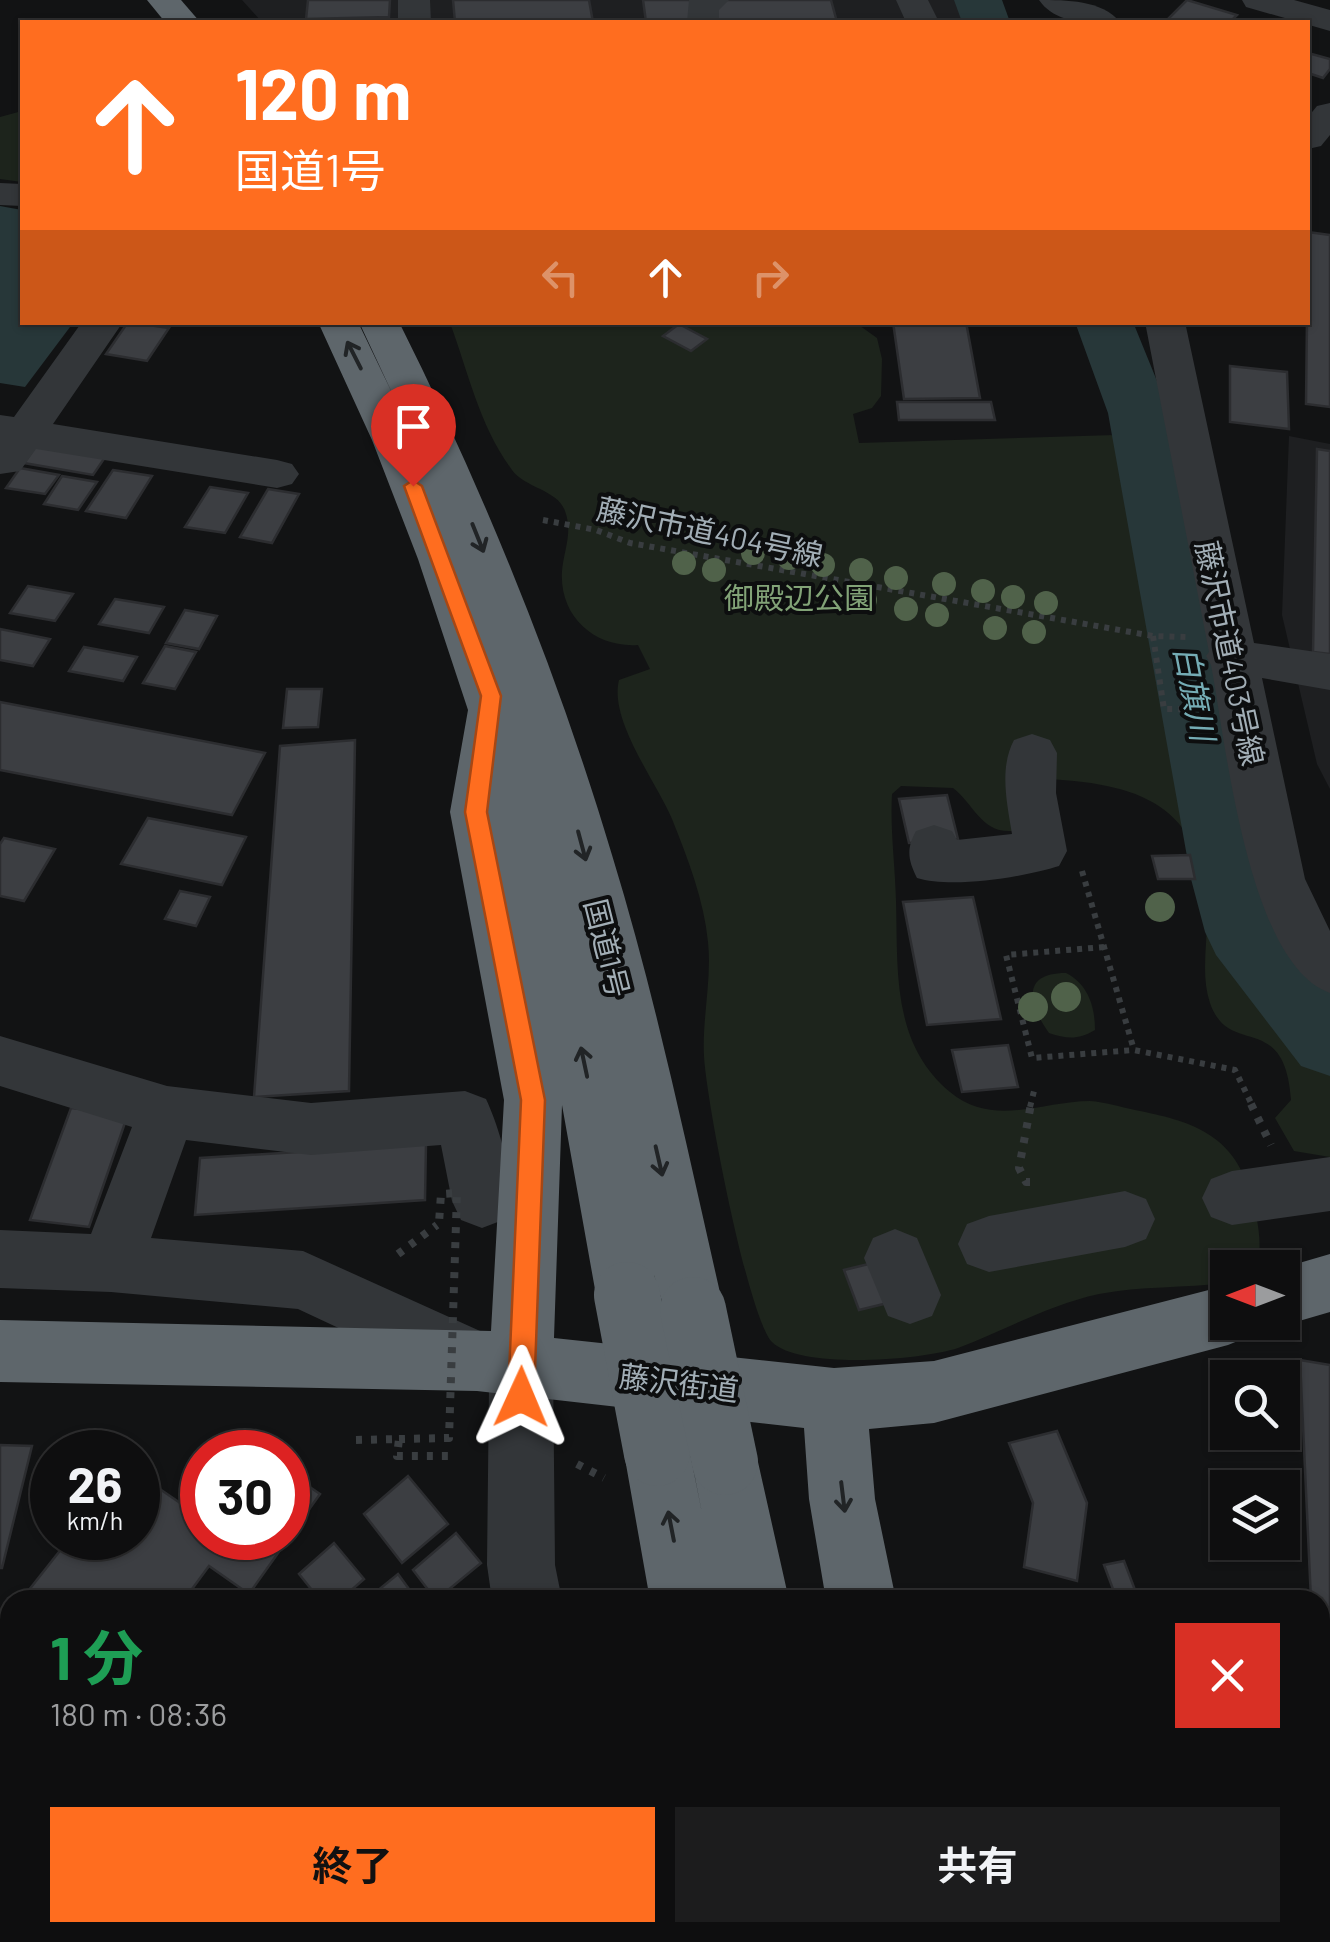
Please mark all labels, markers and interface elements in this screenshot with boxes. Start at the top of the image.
text: 120 m [235,50,411,134]
icon: ahead [70,60,200,190]
text: 国道1号 [235,142,386,196]
icon: left [533,250,588,305]
icon: ahead [638,250,693,305]
icon: right [743,250,798,305]
one-way arrow [344,341,363,371]
pin [371,384,456,487]
icon: arrive [386,399,441,454]
street label: 藤沢市道404号線 [594,489,826,573]
one-way arrow [470,522,488,553]
street label: 藤沢市道403号線 [1190,537,1272,769]
park label: 御殿辺公園 [724,579,874,615]
water label: 白旗川 [1168,642,1224,747]
one-way arrow [573,830,592,861]
street label: 国道1号 [578,895,638,1001]
one-way arrow [574,1047,592,1079]
one-way arrow [651,1145,669,1177]
north arrow [1210,1250,1300,1340]
map controls [1210,1250,1300,1560]
position arrow [469,1345,573,1449]
street label: 藤沢街道 [617,1357,741,1407]
button: search [1210,1360,1300,1450]
speed limit sign: 30 [180,1430,310,1560]
text: 26 [68,1453,122,1513]
button: layers [1210,1470,1300,1560]
one-way arrow [834,1480,853,1513]
text: km/h [67,1505,123,1535]
one-way arrow [661,1511,680,1543]
text: 1 分 [50,1620,143,1692]
button: close [1175,1623,1280,1728]
text: 180 m · 08:36 [50,1694,227,1732]
button: 終了 [50,1807,655,1922]
button: 共有 [675,1807,1280,1922]

